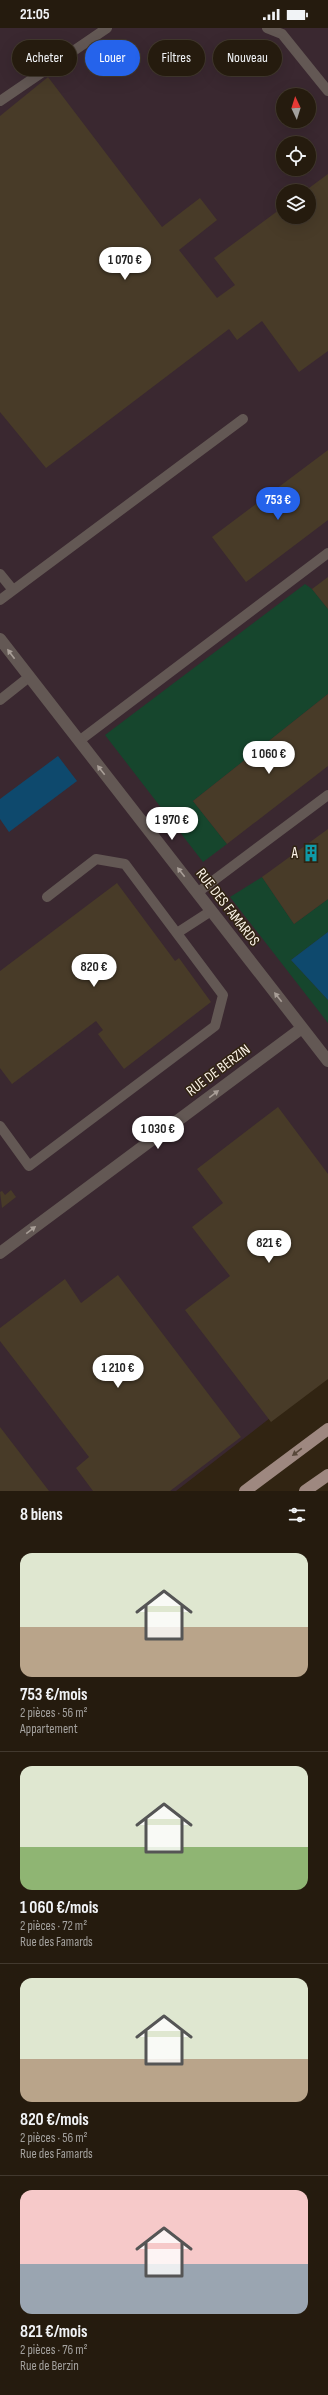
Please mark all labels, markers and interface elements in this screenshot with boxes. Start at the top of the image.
text: 21:05 [20,5,50,24]
chip: Acheter [12,40,77,76]
chip: Louer [85,40,140,76]
chip: Filtres [148,40,205,76]
chip: Nouveau [213,40,282,76]
north arrow [276,88,316,128]
map controls [276,88,316,224]
button: locate [276,136,316,176]
button: layers [276,184,316,224]
pin: 1 070 € [88,247,162,281]
text: 1 070 € [108,252,142,268]
pin: 753 € [250,487,306,521]
text: 753 € [265,492,291,508]
one-way arrow [7,648,16,659]
pin: 1 060 € [232,741,306,775]
text: 1 060 € [252,746,286,762]
one-way arrow [97,764,105,775]
pin: 1 970 € [135,807,209,841]
text: 1 970 € [155,812,189,828]
building icon: A [301,843,321,863]
place label: A [291,844,299,863]
street label: RUE DES FAMARDS [191,865,264,950]
one-way arrow [177,867,185,878]
pin: 820 € [66,954,122,988]
text: 820 € [81,959,107,975]
one-way arrow [274,992,282,1002]
street label: RUE DE BERZIN [182,1040,254,1101]
one-way arrow [208,1089,219,1098]
pin: 1 030 € [121,1116,195,1150]
text: 1 030 € [141,1121,175,1137]
one-way arrow [26,1226,37,1234]
pin: 821 € [241,1230,297,1264]
text: 821 € [256,1235,282,1251]
pin: 1 210 € [81,1355,155,1389]
text: 1 210 € [102,1360,134,1376]
one-way arrow [291,1448,302,1456]
icon: filters [286,1504,308,1526]
text: 8 biens [20,1505,63,1525]
icon: home [128,1579,200,1651]
text: 753 €/mois [20,1685,88,1705]
text: 2 pièces · 56 m² [20,1705,88,1721]
text: Appartement [20,1721,78,1737]
icon: home [128,1792,200,1864]
text: 1 060 €/mois [20,1898,99,1918]
text: 2 pièces · 72 m² [20,1918,87,1934]
text: Rue des Famards [20,1934,93,1950]
icon: home [128,2004,200,2076]
text: 820 €/mois [20,2110,89,2130]
text: 2 pièces · 56 m² [20,2130,88,2146]
text: Rue des Famards [20,2146,93,2162]
icon: home [128,2216,200,2288]
text: 821 €/mois [20,2322,87,2342]
text: 2 pièces · 76 m² [20,2342,88,2358]
text: Rue de Berzin [20,2358,79,2374]

